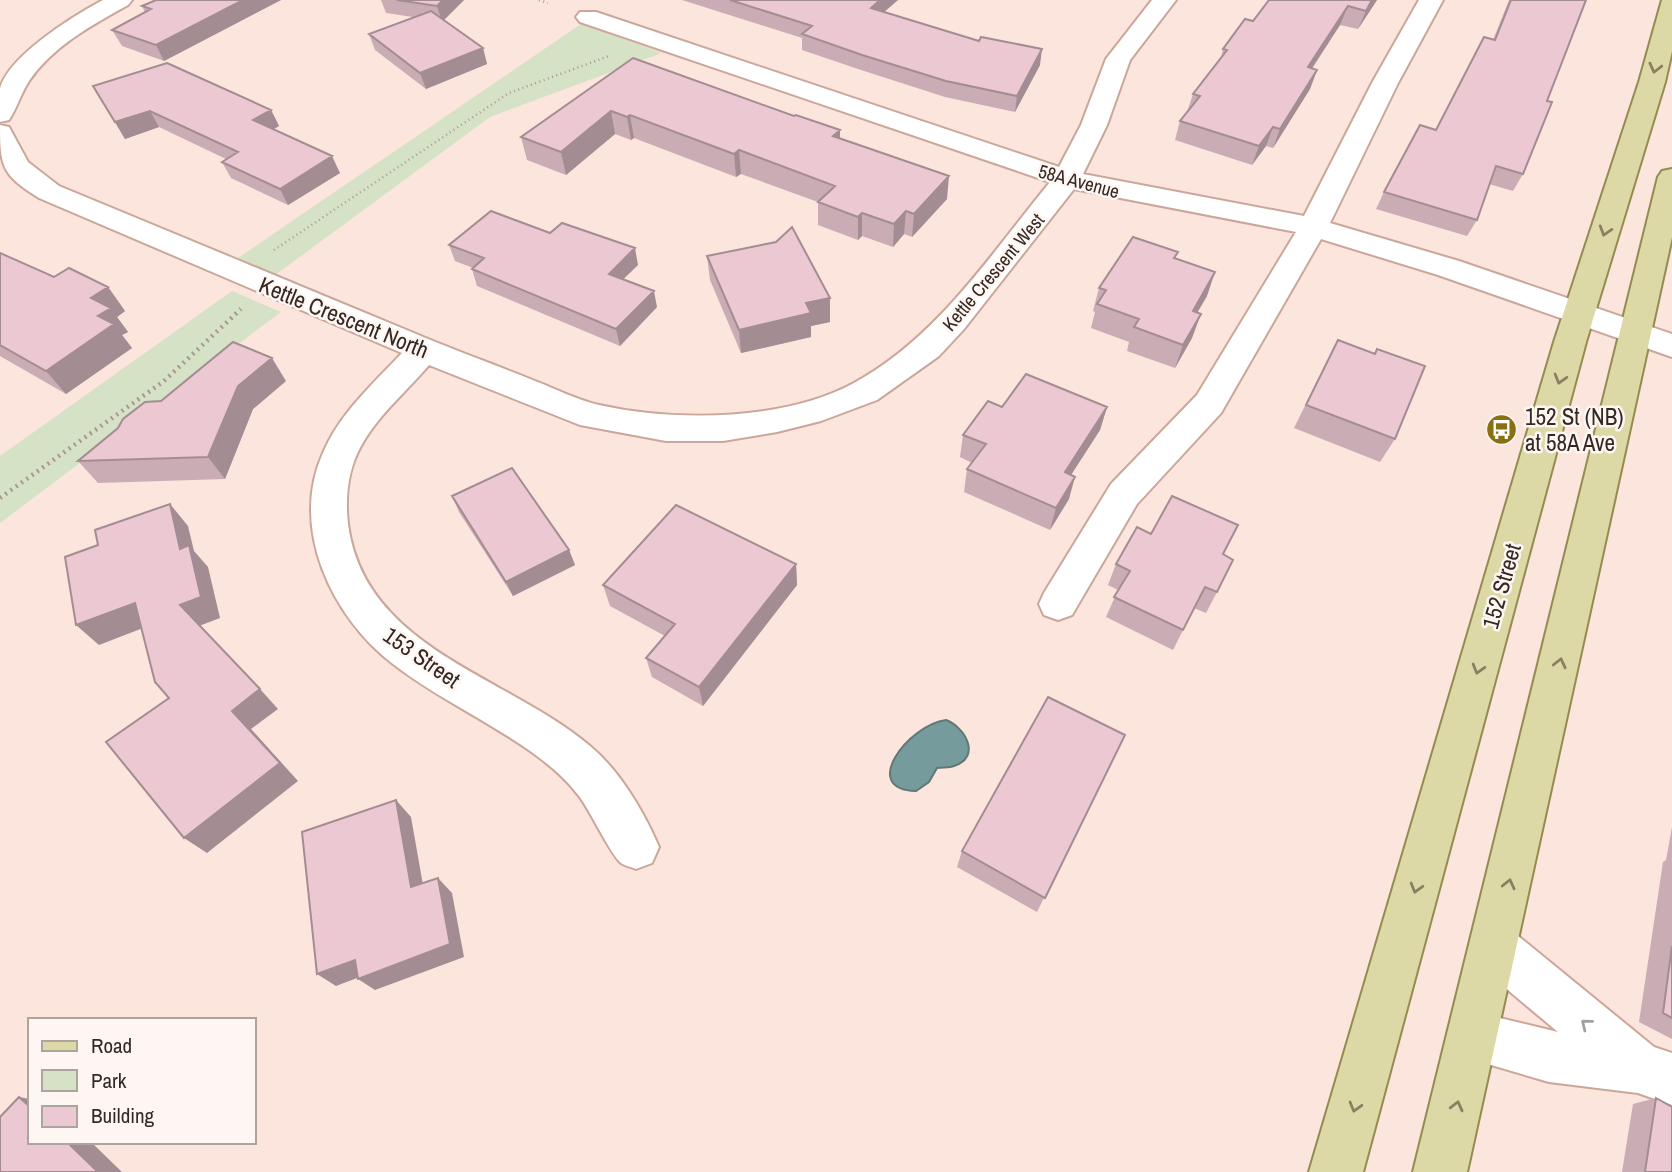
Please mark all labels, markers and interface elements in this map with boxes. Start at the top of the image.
one-way arrow [1649,62,1663,74]
street label: 58A Avenue [1036,158,1122,204]
street label: Kettle Crescent West [936,207,1050,336]
one-way arrow [1599,225,1614,237]
street label: Kettle Crescent North [255,269,433,365]
one-way arrow [1553,373,1568,385]
place label: 152 St (NB) at 58A Ave [1525,401,1624,458]
bus stop icon: 152 St (NB) at 58A Ave [1485,412,1519,446]
street label: 152 Street [1474,540,1528,632]
street label: 153 Street [377,619,467,695]
one-way arrow [1552,657,1566,669]
one-way arrow [1472,663,1486,675]
one-way arrow [1501,878,1516,890]
one-way arrow [1410,882,1425,894]
legend [28,1018,256,1144]
one-way arrow [1581,1019,1593,1032]
text: Road [91,1031,132,1060]
text: Park [91,1066,127,1095]
one-way arrow [1449,1100,1463,1112]
text: Building [91,1101,155,1130]
one-way arrow [1348,1101,1363,1113]

